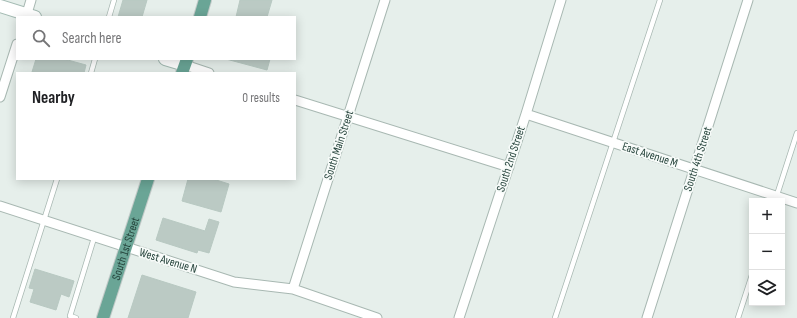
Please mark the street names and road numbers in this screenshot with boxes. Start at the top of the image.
street label: South Main Street [321,108,357,182]
street label: South 2nd Street [493,124,529,194]
street label: South 4th Street [681,125,716,193]
street label: East Avenue M [620,139,680,171]
street label: South 1st Street [108,215,143,282]
street label: West Avenue N [137,245,199,277]

